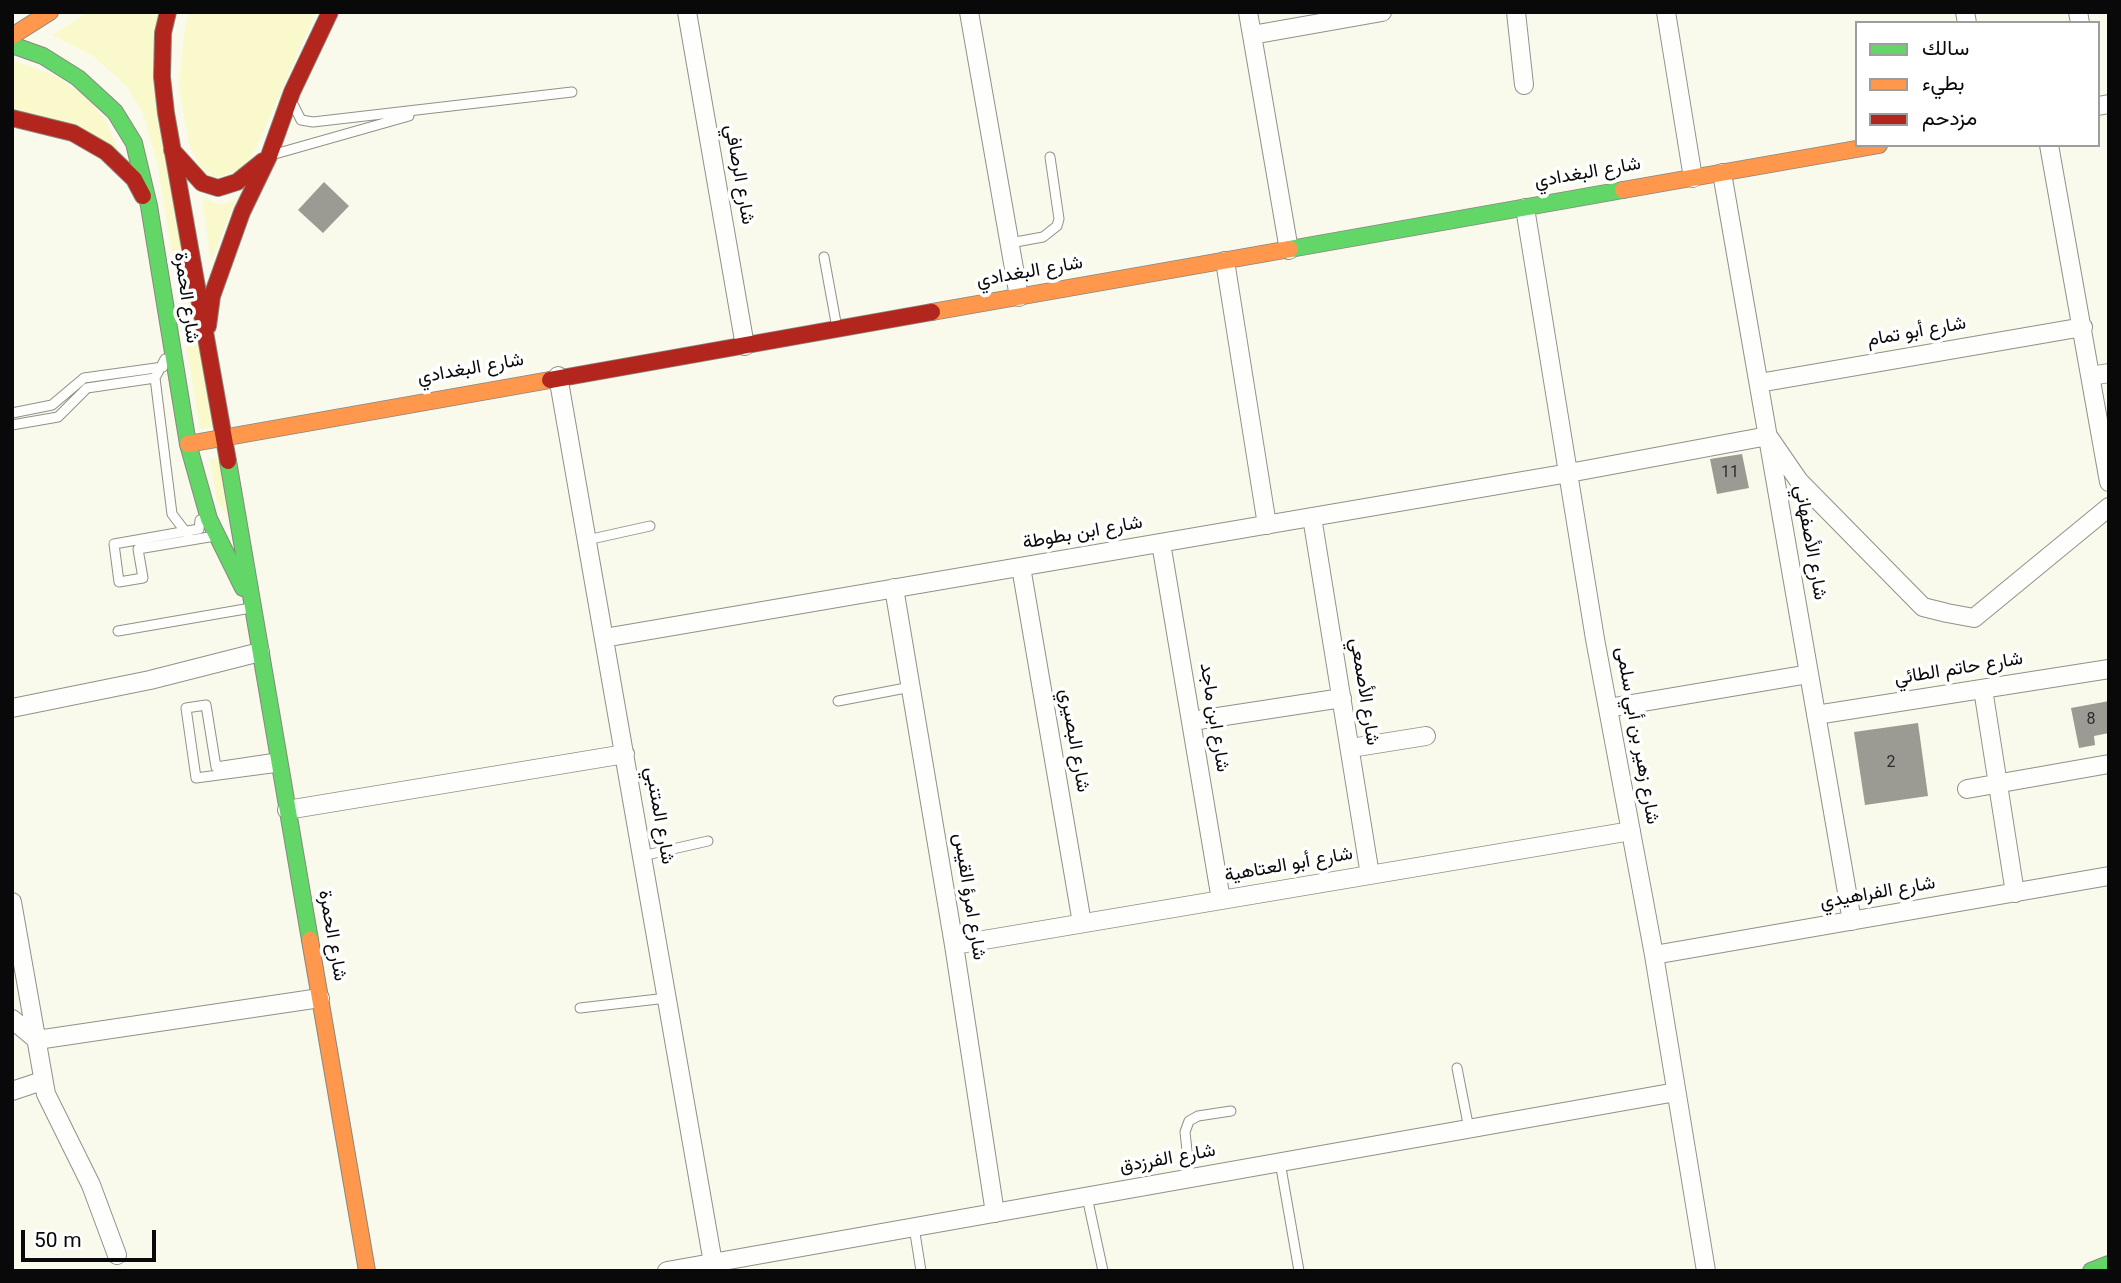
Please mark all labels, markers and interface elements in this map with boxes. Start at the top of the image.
legend [1855,21,2100,147]
text: سالك [1922,33,1969,66]
text: بطيء [1922,68,1965,101]
text: مزدحم [1922,103,1977,136]
street label: شارع الرصافي [717,123,757,227]
street label: شارع البغدادي [1533,154,1643,196]
street label: شارع الحمرة [166,251,202,345]
street label: شارع البغدادي [975,253,1085,295]
street label: شارع أبو تمام [1866,314,1968,354]
street label: شارع البغدادي [416,350,526,392]
house number: 11 [1721,464,1739,484]
street label: شارع الأصفهاني [1787,484,1829,602]
street label: شارع ابن بطوطة [1021,513,1145,557]
street label: شارع الأصمعي [1342,637,1382,747]
street label: شارع زهير بن أبي سلمى [1608,646,1662,826]
street label: شارع حاتم الطائي [1893,650,2025,692]
street label: شارع ابن ماجد [1192,662,1232,774]
street label: شارع البصيري [1052,688,1092,794]
house number: 8 [2087,711,2095,731]
house number: 2 [1887,754,1895,774]
street label: شارع المتنبي [637,766,677,866]
street label: شارع امرؤ القيس [946,832,988,962]
street label: شارع أبو العتاهية [1223,845,1355,889]
street label: شارع الفراهيدي [1819,874,1937,916]
street label: شارع الحمرة [311,889,349,983]
street label: شارع الفرزدق [1118,1141,1218,1181]
scale bar [24,1216,159,1260]
text: 50 m [34,1225,82,1258]

